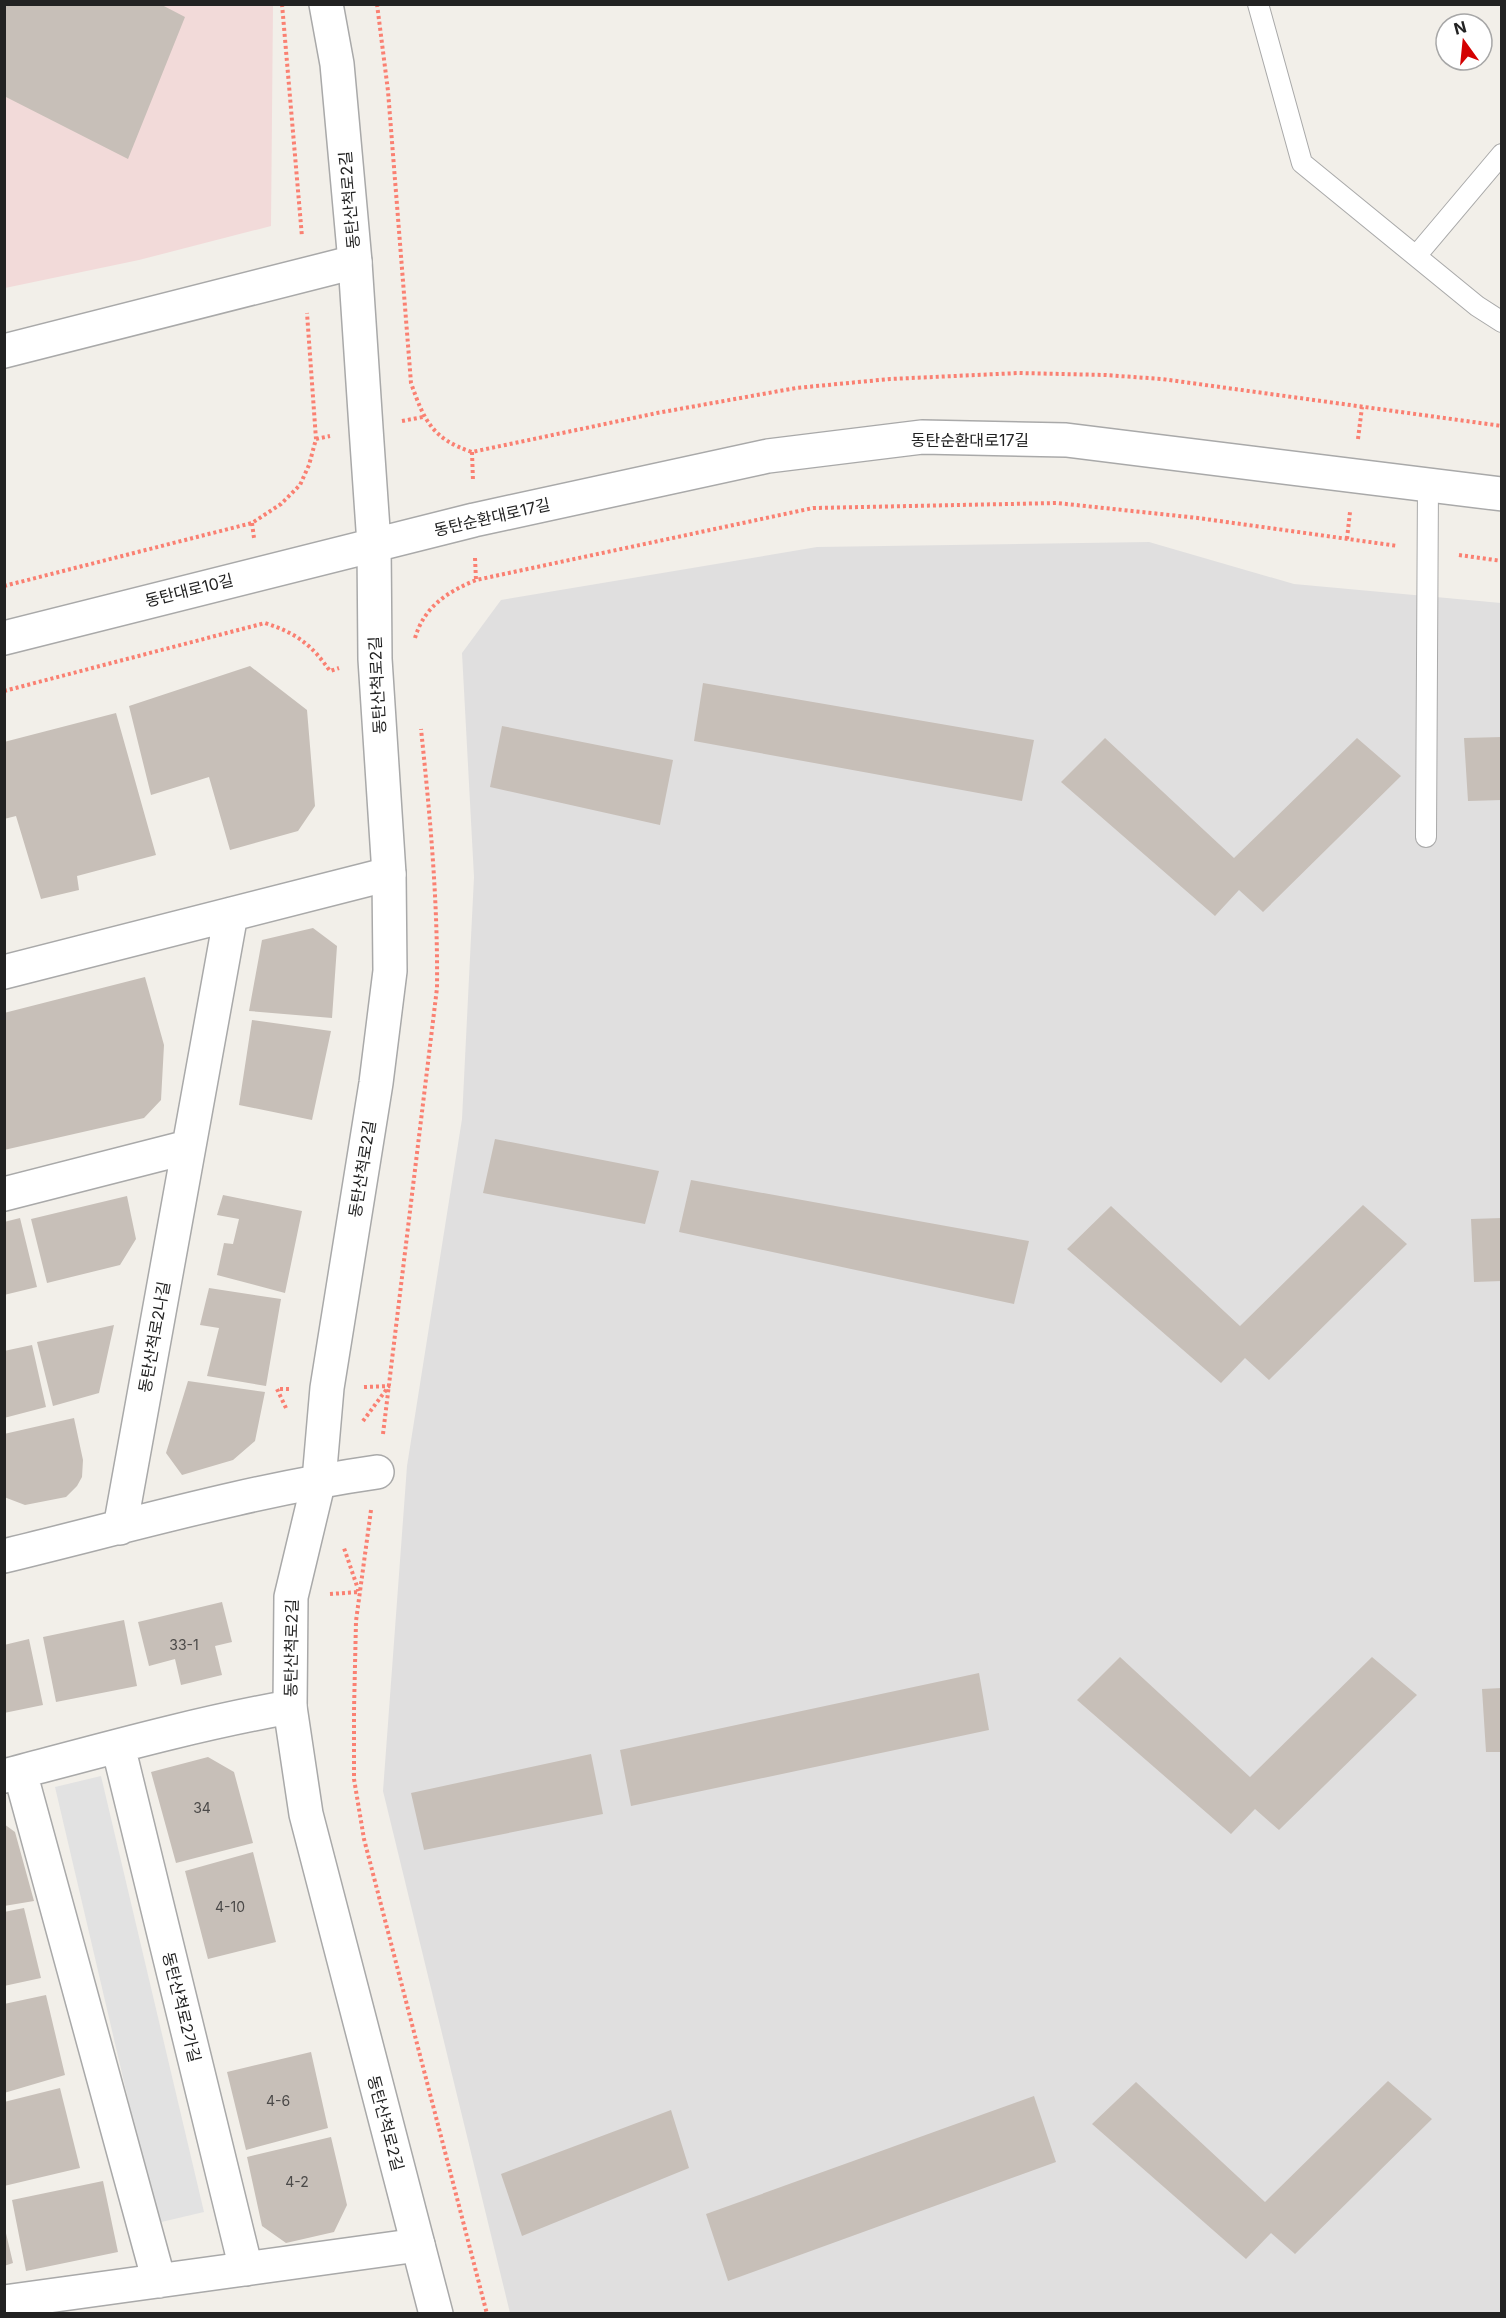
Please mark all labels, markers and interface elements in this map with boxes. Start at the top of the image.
north arrow [1434,12,1494,72]
text: N [1452,16,1469,39]
street label: 동탄산척로2길 [335,150,363,250]
street label: 동탄순환대로17길 [911,430,1029,450]
street label: 동탄순환대로17길 [432,494,552,540]
street label: 동탄대로10길 [143,569,235,611]
street label: 동탄산척로2길 [364,636,390,734]
street label: 동탄산척로2길 [344,1119,380,1219]
street label: 동탄산척로2나길 [134,1280,174,1394]
street label: 동탄산척로2길 [280,1599,302,1697]
house number: 33-1 [169,1636,199,1653]
house number: 34 [193,1799,211,1816]
house number: 4-10 [215,1898,245,1915]
street label: 동탄산척로2가길 [159,1950,205,2064]
street label: 동탄산척로2길 [364,2073,408,2173]
house number: 4-6 [266,2092,290,2109]
house number: 4-2 [285,2173,309,2190]

